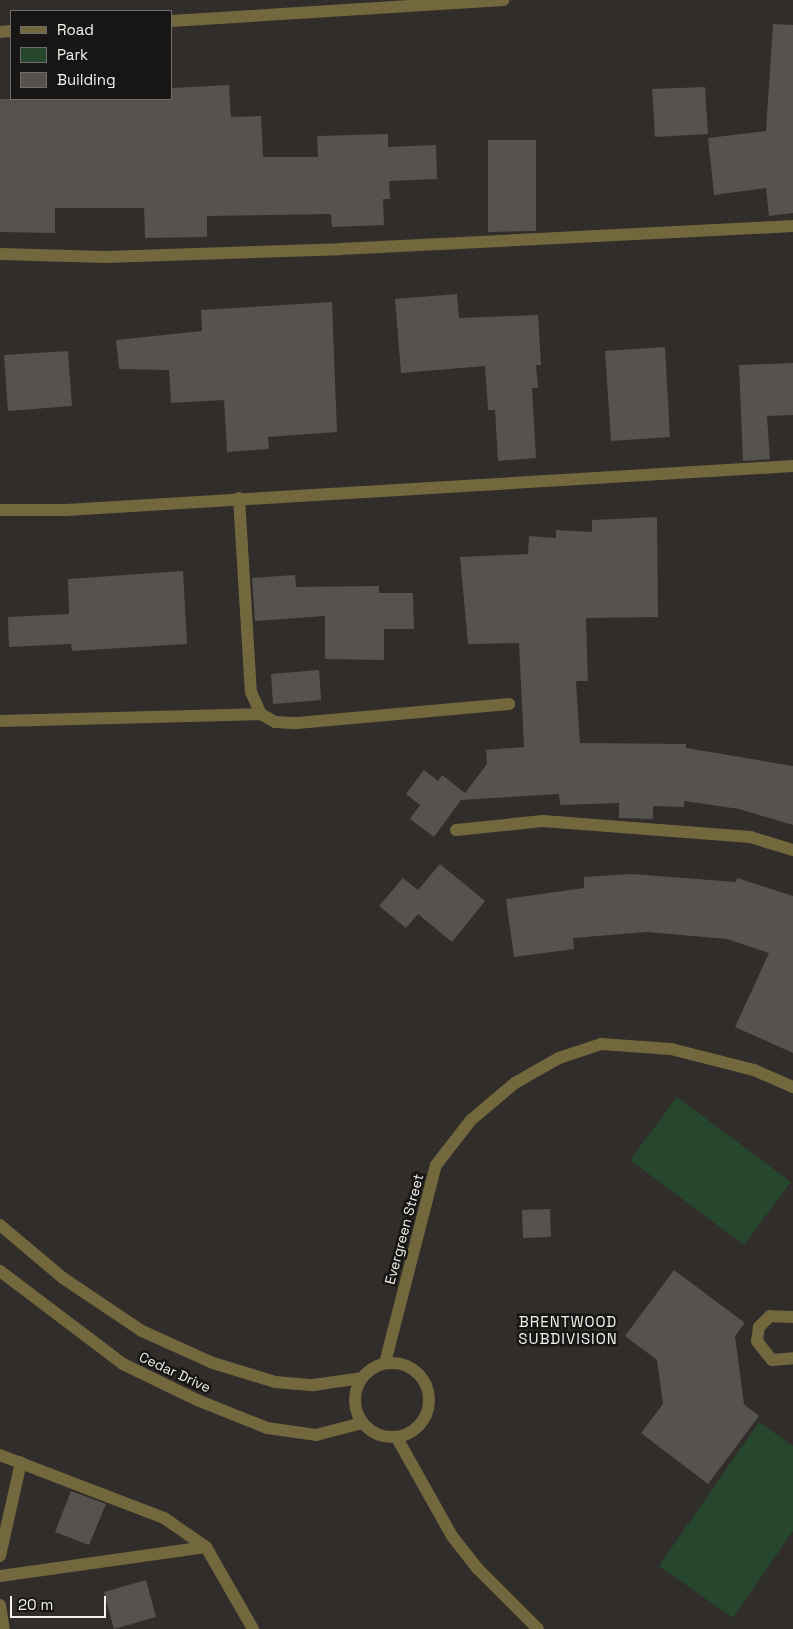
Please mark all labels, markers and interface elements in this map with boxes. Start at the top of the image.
legend [10,10,172,100]
text: Road [57,20,94,39]
text: Park [57,45,88,64]
text: Building [57,70,116,89]
street label: Evergreen Street [381,1172,427,1286]
district label: BRENTWOOD SUBDIVISION [517,1312,619,1347]
street label: Cedar Drive [137,1348,213,1396]
scale bar [12,1586,109,1618]
text: 20 m [18,1595,53,1614]

